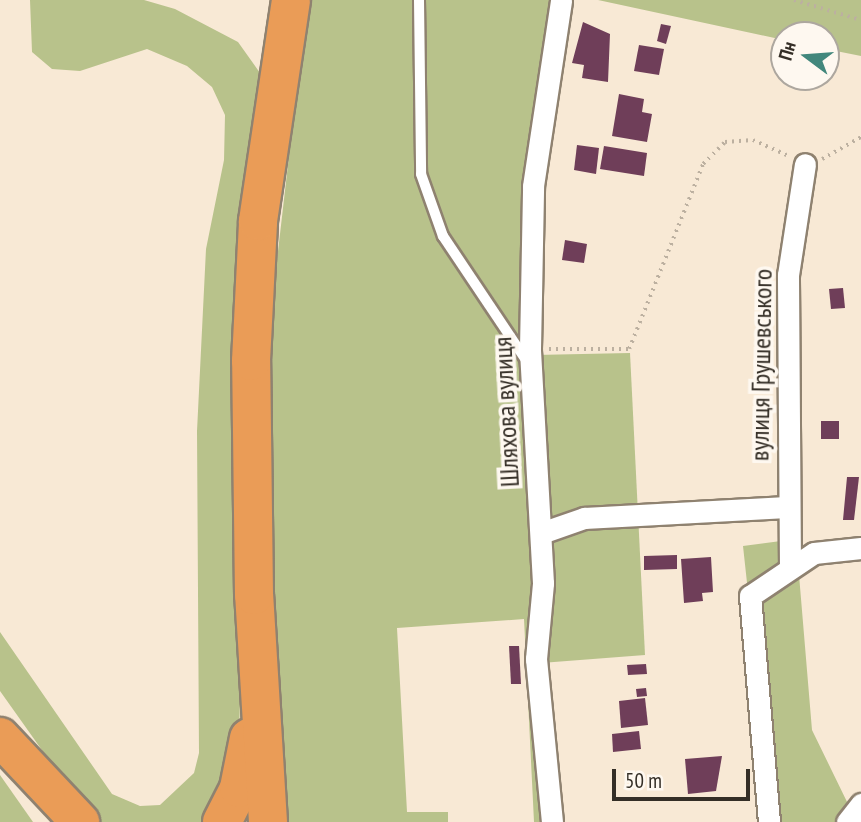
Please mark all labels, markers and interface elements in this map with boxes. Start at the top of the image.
north arrow [770,21,840,91]
text: Пн [773,39,801,63]
street label: вулиця Грушевського [744,269,778,461]
street label: Шляхова вулиця [486,336,526,488]
scale bar [616,756,754,800]
text: 50 m [625,767,662,794]

